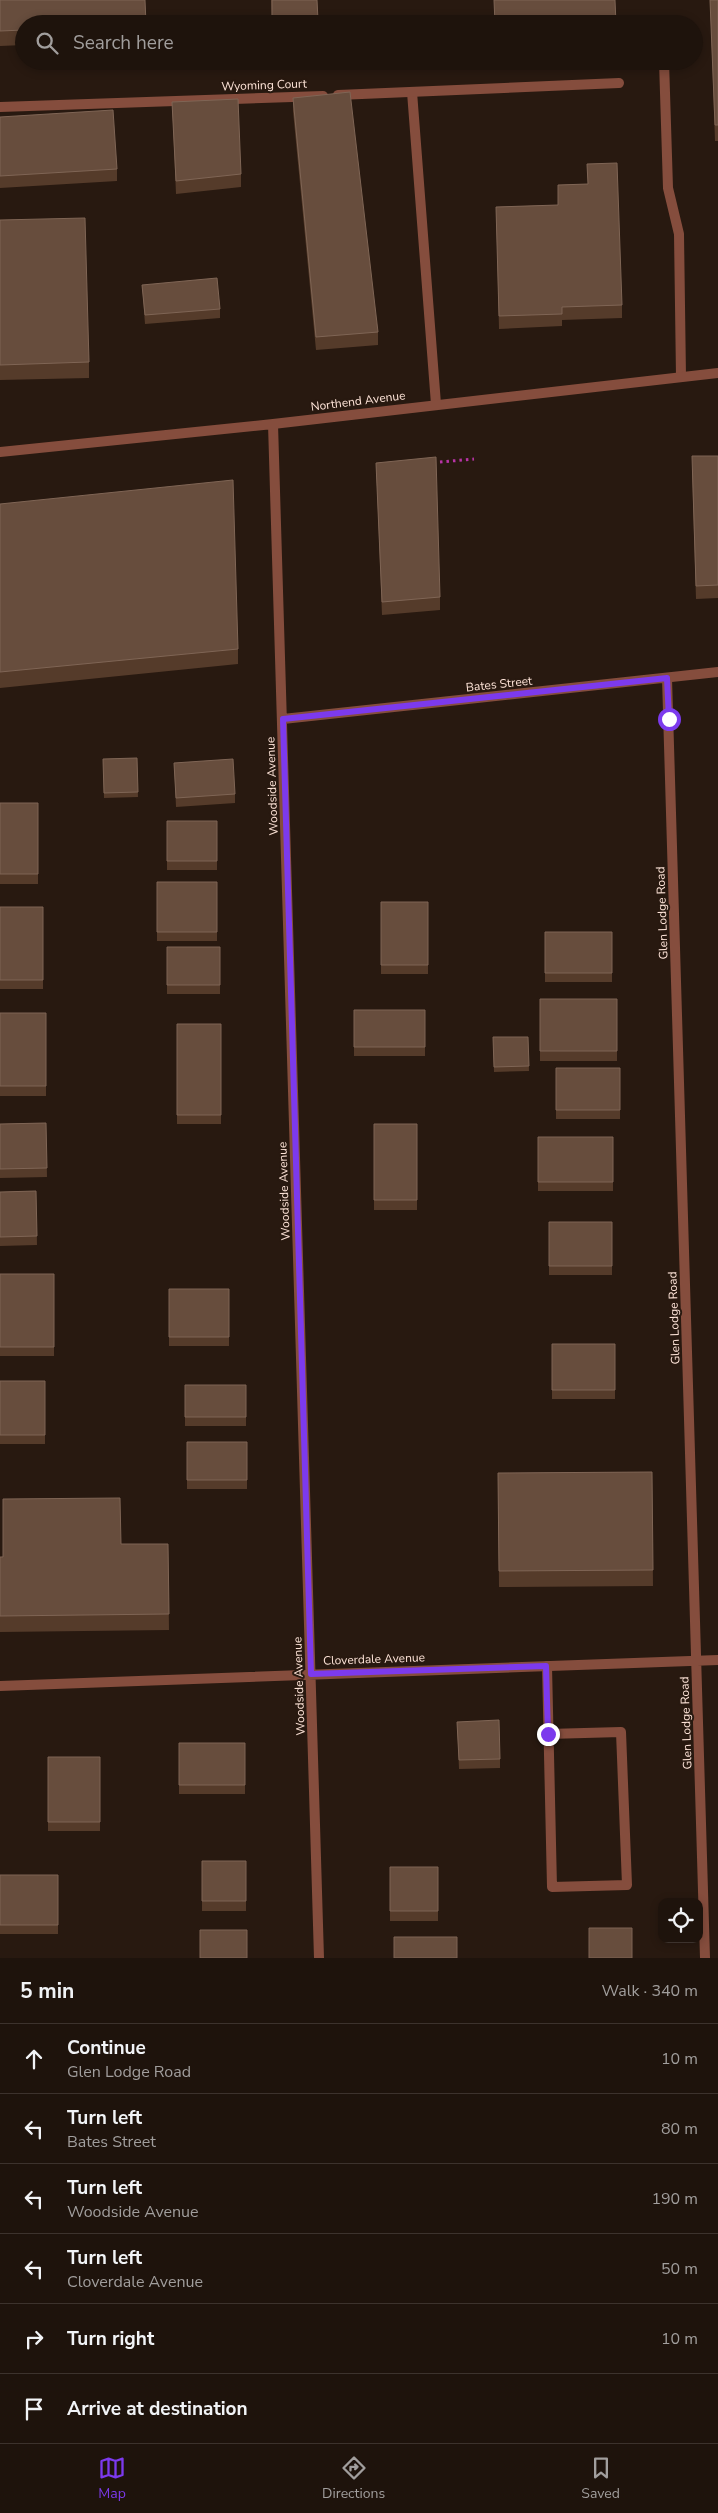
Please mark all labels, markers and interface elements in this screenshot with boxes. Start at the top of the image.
search box [15,15,703,70]
icon: search [33,29,61,57]
text: Search here [73,30,174,56]
street label: Wyoming Court [221,75,308,94]
street label: Northend Avenue [310,387,406,415]
street label: Bates Street [465,672,534,695]
route start [658,708,681,731]
street label: Woodside Avenue [262,736,282,836]
street label: Glen Lodge Road [652,866,672,960]
street label: Woodside Avenue [274,1141,294,1241]
street label: Glen Lodge Road [664,1271,684,1365]
street label: Woodside Avenue [289,1636,309,1736]
street label: Cloverdale Avenue [323,1649,425,1669]
street label: Glen Lodge Road [676,1676,696,1770]
route end [537,1723,560,1746]
map controls [658,1898,703,1943]
button: locate [658,1898,703,1943]
text: 5 min [20,1977,74,2005]
text: Walk · 340 m [602,1980,698,2002]
text: Continue [67,2035,146,2061]
icon: ahead [20,2045,48,2073]
text: 10 m [661,2048,698,2070]
text: Glen Lodge Road [67,2061,191,2083]
text: Turn left [67,2105,142,2131]
icon: left [20,2115,48,2143]
text: 80 m [661,2118,698,2140]
text: Bates Street [67,2131,156,2153]
text: Turn left [67,2175,142,2201]
icon: left [20,2185,48,2213]
text: 190 m [651,2188,698,2210]
text: Woodside Avenue [67,2201,199,2223]
text: Turn left [67,2245,142,2271]
icon: left [20,2255,48,2283]
text: 50 m [661,2258,698,2280]
text: Cloverdale Avenue [67,2271,203,2293]
icon: right [20,2325,48,2353]
text: Turn right [67,2326,154,2352]
text: 10 m [661,2328,698,2350]
icon: arrive [20,2395,48,2423]
text: Arrive at destination [67,2396,248,2422]
tab: Map [98,2454,126,2503]
tab: Directions [322,2454,385,2503]
tab: Saved [581,2454,620,2503]

